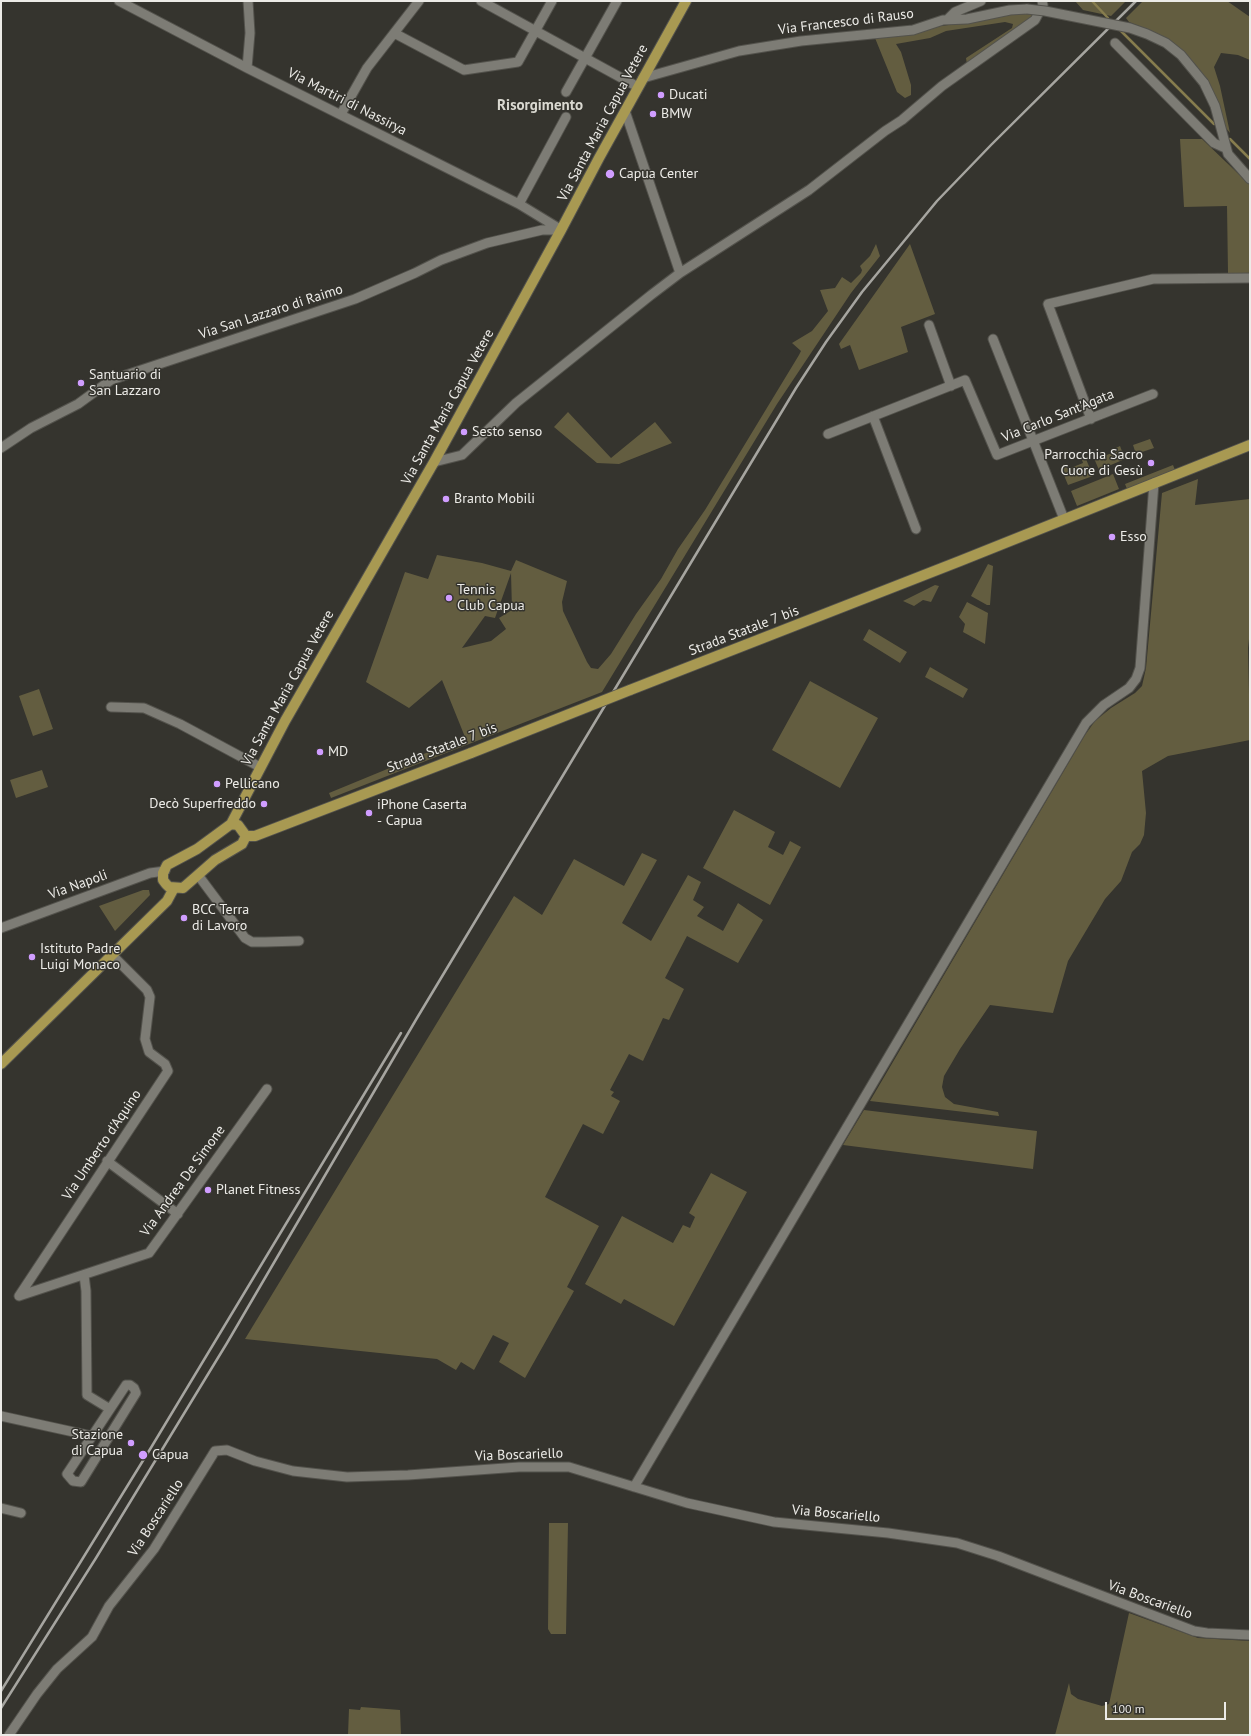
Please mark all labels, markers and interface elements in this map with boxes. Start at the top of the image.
street label: Via Francesco di Rauso [777,5,915,39]
street label: Via Santa Maria Capua Vetere [554,42,652,204]
street label: Via Martiri di Nassirya [285,65,409,139]
place label: Ducati [669,87,707,103]
marker: Ducati [656,90,666,100]
district label: Risorgimento [497,97,583,115]
place label: BMW [661,106,692,122]
marker: BMW [648,109,658,119]
place label: Capua Center [619,166,698,182]
marker: Capua Center [604,168,616,180]
street label: Via San Lazzaro di Raimo [197,281,345,343]
street label: Via Santa Maria Capua Vetere [398,326,498,488]
place label: Santuario di San Lazzaro [89,367,161,400]
marker: Santuario di San Lazzaro [76,378,86,388]
street label: Via Carlo Sant'Agata [999,386,1117,446]
place label: Sesto senso [472,424,542,440]
marker: Sesto senso [459,427,469,437]
place label: Parrocchia Sacro Cuore di Gesù [1044,447,1143,480]
marker: Parrocchia Sacro Cuore di Gesù [1146,458,1156,468]
place label: Branto Mobili [454,491,535,507]
marker: Branto Mobili [441,494,451,504]
place label: Esso [1120,529,1147,545]
marker: Esso [1107,532,1117,542]
place label: Tennis Club Capua [457,582,525,614]
marker: Tennis Club Capua [444,593,454,603]
street label: Strada Statale 7 bis [687,602,801,660]
street label: Via Santa Maria Capua Vetere [238,607,338,769]
street label: Strada Statale 7 bis [385,719,499,777]
place label: MD [328,744,348,760]
marker: MD [315,747,325,757]
place label: Pellicano [225,776,280,792]
marker: Pellicano [212,779,222,789]
place label: Decò Superfreddo [149,796,256,812]
place label: iPhone Caserta - Capua [377,797,467,830]
marker: Decò Superfreddo [259,799,269,809]
marker: iPhone Caserta - Capua [364,808,374,818]
street label: Via Napoli [46,867,110,903]
place label: BCC Terra di Lavoro [192,902,249,934]
marker: BCC Terra di Lavoro [179,913,189,923]
place label: Istituto Padre Luigi Monaco [40,941,120,974]
marker: Istituto Padre Luigi Monaco [27,952,37,962]
street label: Via Umberto d'Aquino [59,1087,145,1203]
street label: Via Andrea De Simone [137,1122,229,1240]
place label: Planet Fitness [216,1182,300,1198]
marker: Planet Fitness [203,1185,213,1195]
place label: Stazione di Capua [71,1427,123,1460]
marker: Stazione di Capua [126,1438,136,1448]
street label: Via Boscariello [474,1445,564,1465]
place label: Capua [152,1447,189,1463]
marker: Capua [137,1449,149,1461]
street label: Via Boscariello [125,1476,187,1560]
street label: Via Boscariello [791,1502,881,1526]
street label: Via Boscariello [1106,1577,1194,1623]
scale bar [1107,1694,1228,1720]
text: 100 m [1112,1701,1145,1716]

